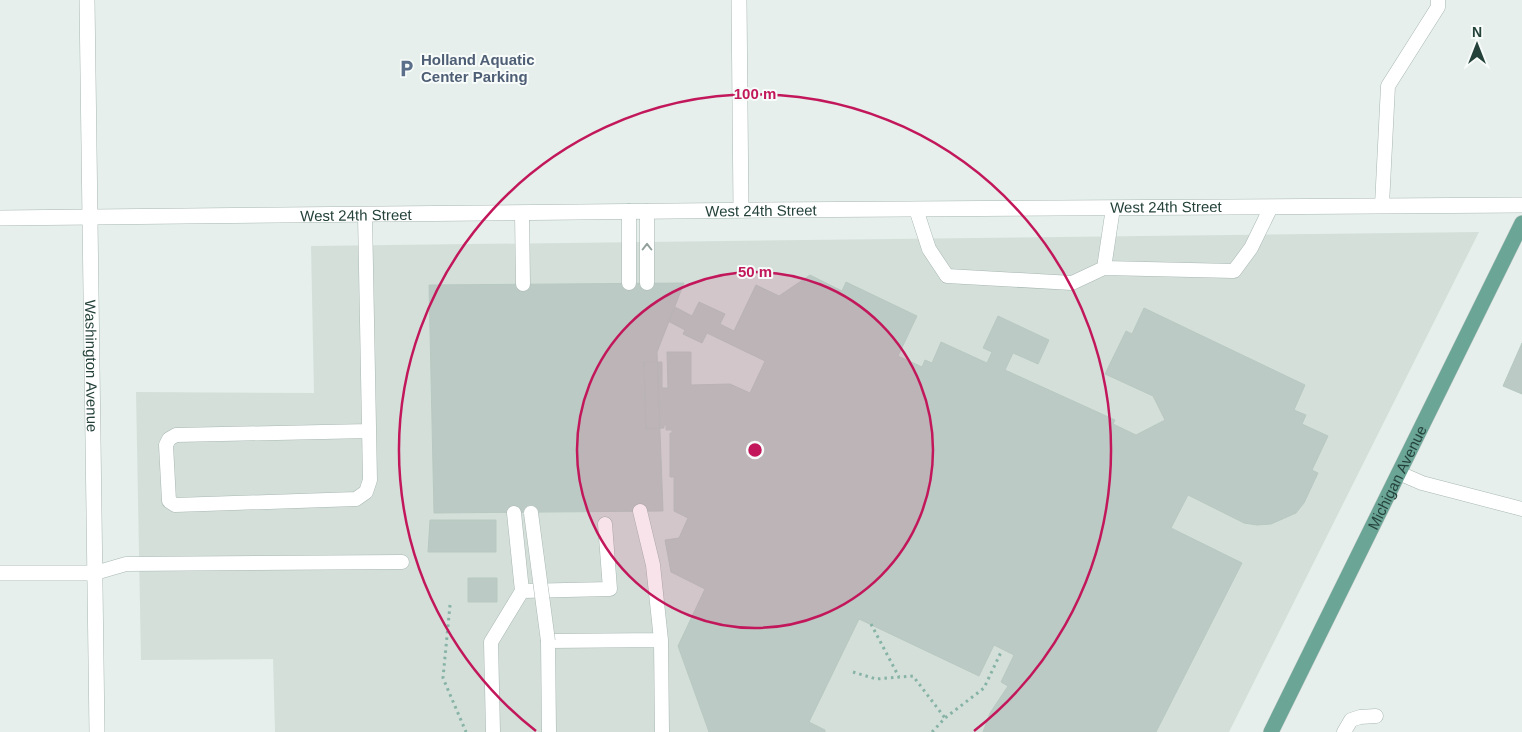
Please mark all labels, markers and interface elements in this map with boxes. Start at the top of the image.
north arrow [1452,20,1502,70]
text: N [1472,24,1482,40]
place label: Holland Aquatic Center Parking [421,51,535,85]
parking icon: Holland Aquatic Center Parking [397,58,417,78]
text: 100 m [734,85,776,102]
street label: West 24th Street [1110,197,1223,215]
street label: West 24th Street [705,201,818,219]
street label: West 24th Street [300,205,413,224]
one-way arrow [642,243,652,250]
text: 50 m [738,263,772,280]
street label: Washington Avenue [83,300,101,432]
street label: Michigan Avenue [1364,422,1429,532]
centre of rings [746,441,764,459]

